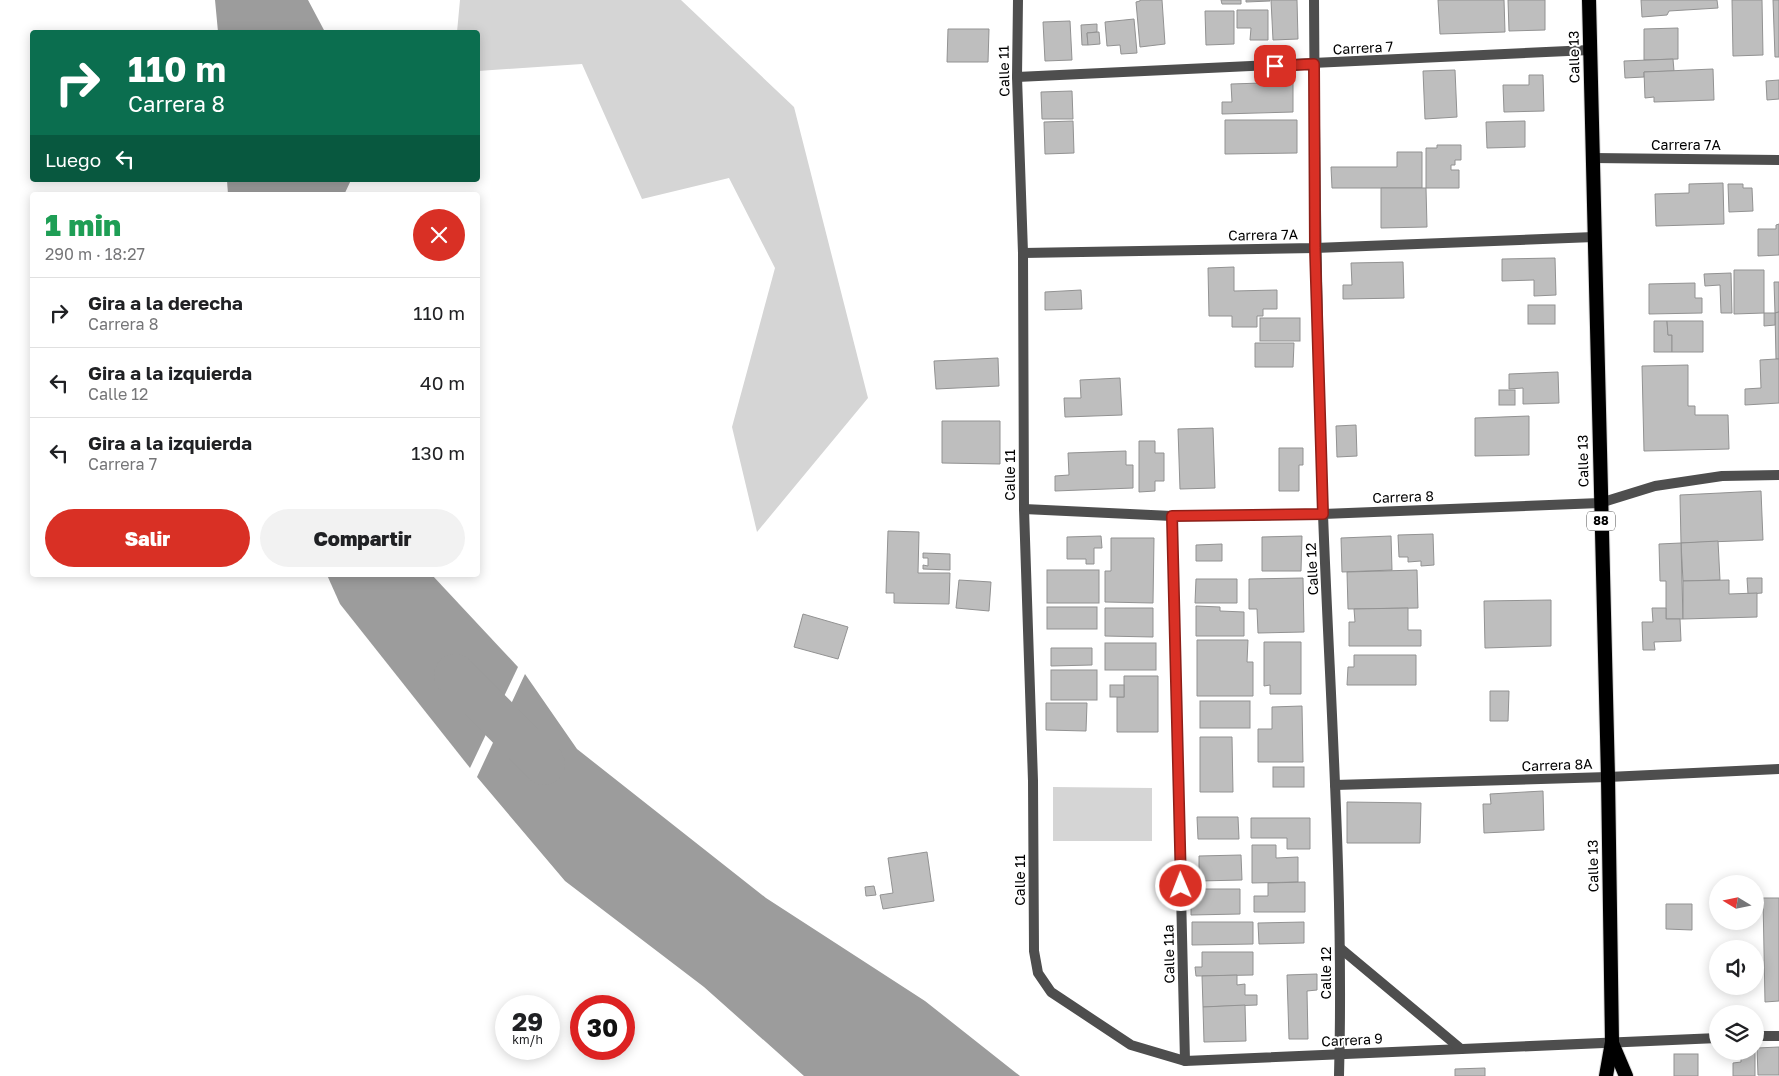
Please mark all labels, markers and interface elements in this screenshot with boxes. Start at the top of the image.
street label: Calle 13 [1565,30,1582,84]
street label: Carrera 7 [1332,37,1394,58]
street label: Calle 11 [995,45,1012,97]
pin [1254,45,1296,87]
text: 110 m [128,48,226,90]
icon: right [45,50,110,115]
icon: arrive [1261,52,1289,80]
text: Carrera 8 [128,90,225,117]
street label: Carrera 7A [1651,136,1722,153]
icon: left [111,145,139,173]
text: Luego [45,148,101,171]
text: 1 min [45,207,121,243]
button: close [413,209,465,261]
street label: Carrera 7A [1228,225,1299,244]
text: 290 m · 18:27 [45,244,145,264]
text: Gira a la derecha [88,291,243,314]
icon: right [45,299,73,327]
text: 110 m [413,301,465,324]
text: Carrera 8 [88,314,158,334]
text: Gira a la izquierda [88,361,252,384]
icon: left [45,369,73,397]
text: 40 m [420,371,465,394]
text: Calle 12 [88,384,148,404]
text: Gira a la izquierda [88,431,252,454]
street label: Calle 13 [1574,434,1591,488]
icon: left [45,439,73,467]
text: 130 m [411,441,465,464]
street label: Calle 11 [1001,449,1018,501]
text: Carrera 7 [88,454,157,474]
street label: Carrera 8 [1372,487,1434,506]
button: Salir [45,509,250,567]
button: Compartir [260,509,465,567]
road number: 88 [1587,512,1615,530]
street label: Calle 12 [1302,542,1321,596]
street label: Carrera 8A [1521,755,1593,774]
street label: Calle 13 [1584,839,1601,893]
street label: Calle 11 [1011,854,1028,906]
position arrow [1154,859,1206,911]
north arrow [1709,875,1764,930]
map controls [1709,875,1764,1060]
street label: Calle 11a [1159,924,1178,984]
button: sound [1709,940,1764,995]
street label: Calle 12 [1317,947,1334,999]
speed limit sign: 30 [570,995,635,1060]
button: layers [1709,1005,1764,1060]
text: 29 [512,1006,543,1037]
street label: Carrera 9 [1321,1029,1383,1050]
text: km/h [512,1032,543,1047]

